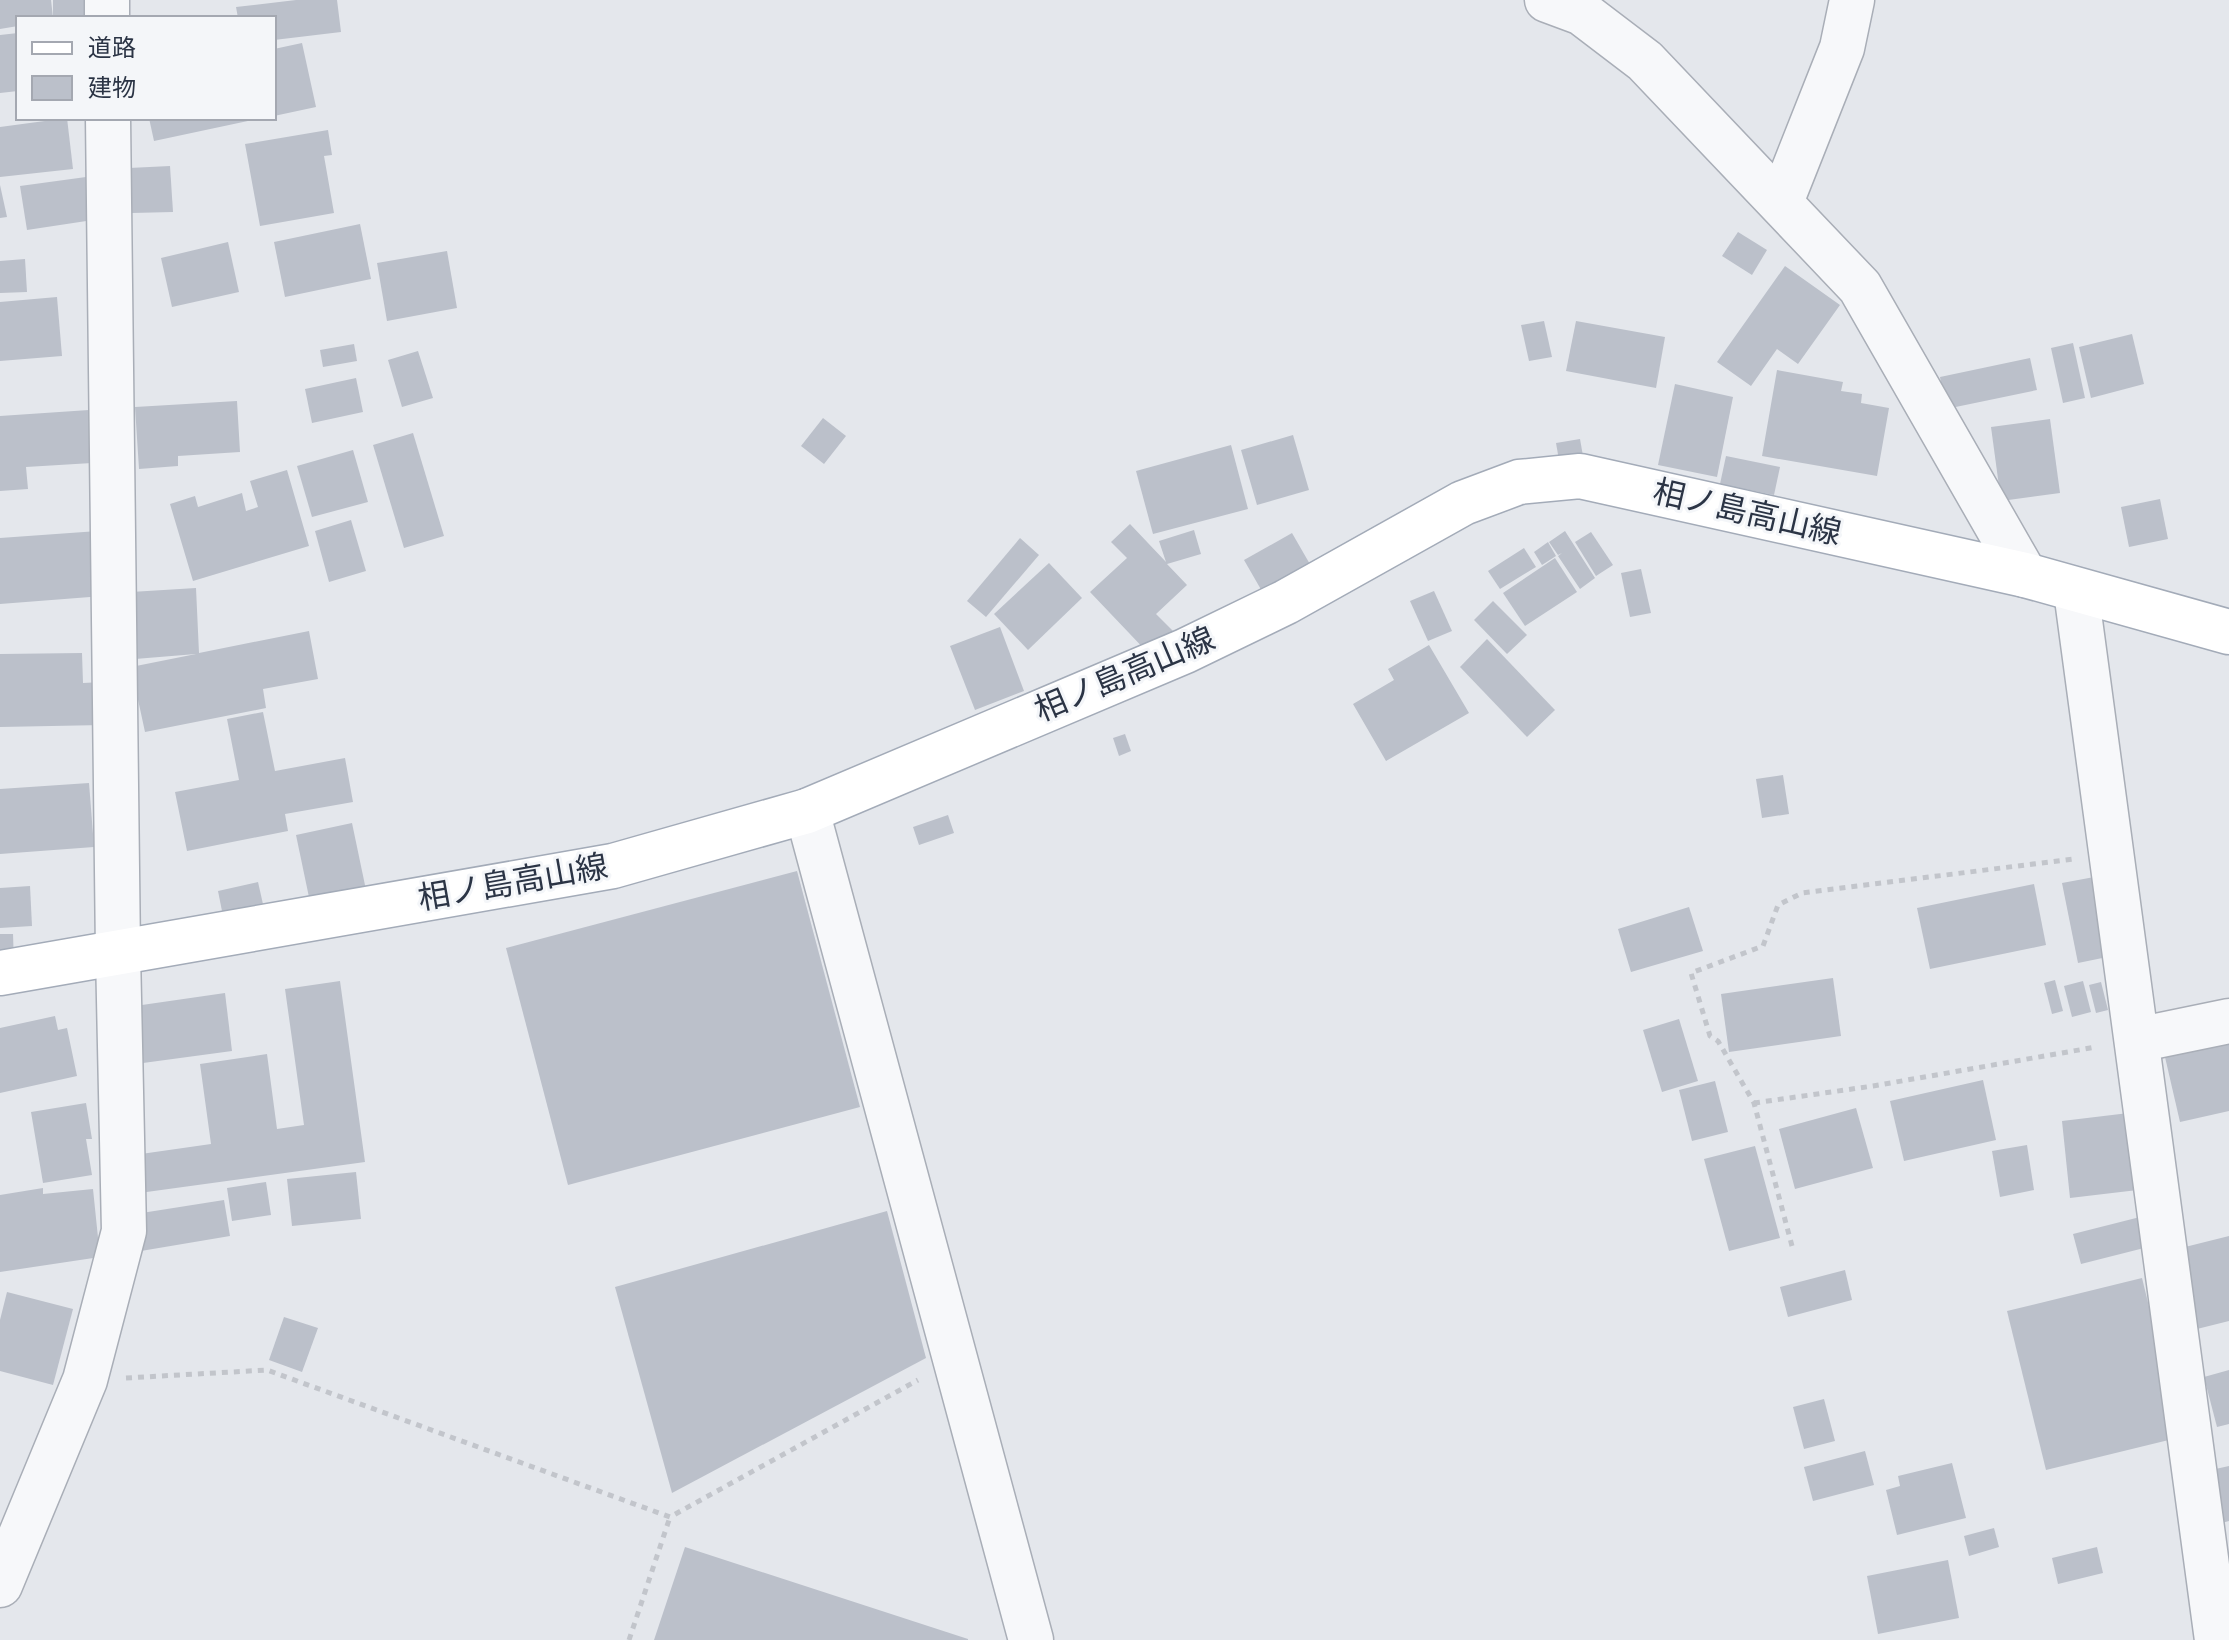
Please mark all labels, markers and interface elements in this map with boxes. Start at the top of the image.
legend [16,16,276,120]
text: 道路 [88,35,136,61]
text: 建物 [88,76,136,101]
street label: 相ノ島高山線 [1650,474,1845,550]
street label: 相ノ島高山線 [1030,621,1220,727]
street label: 相ノ島高山線 [415,849,610,915]

